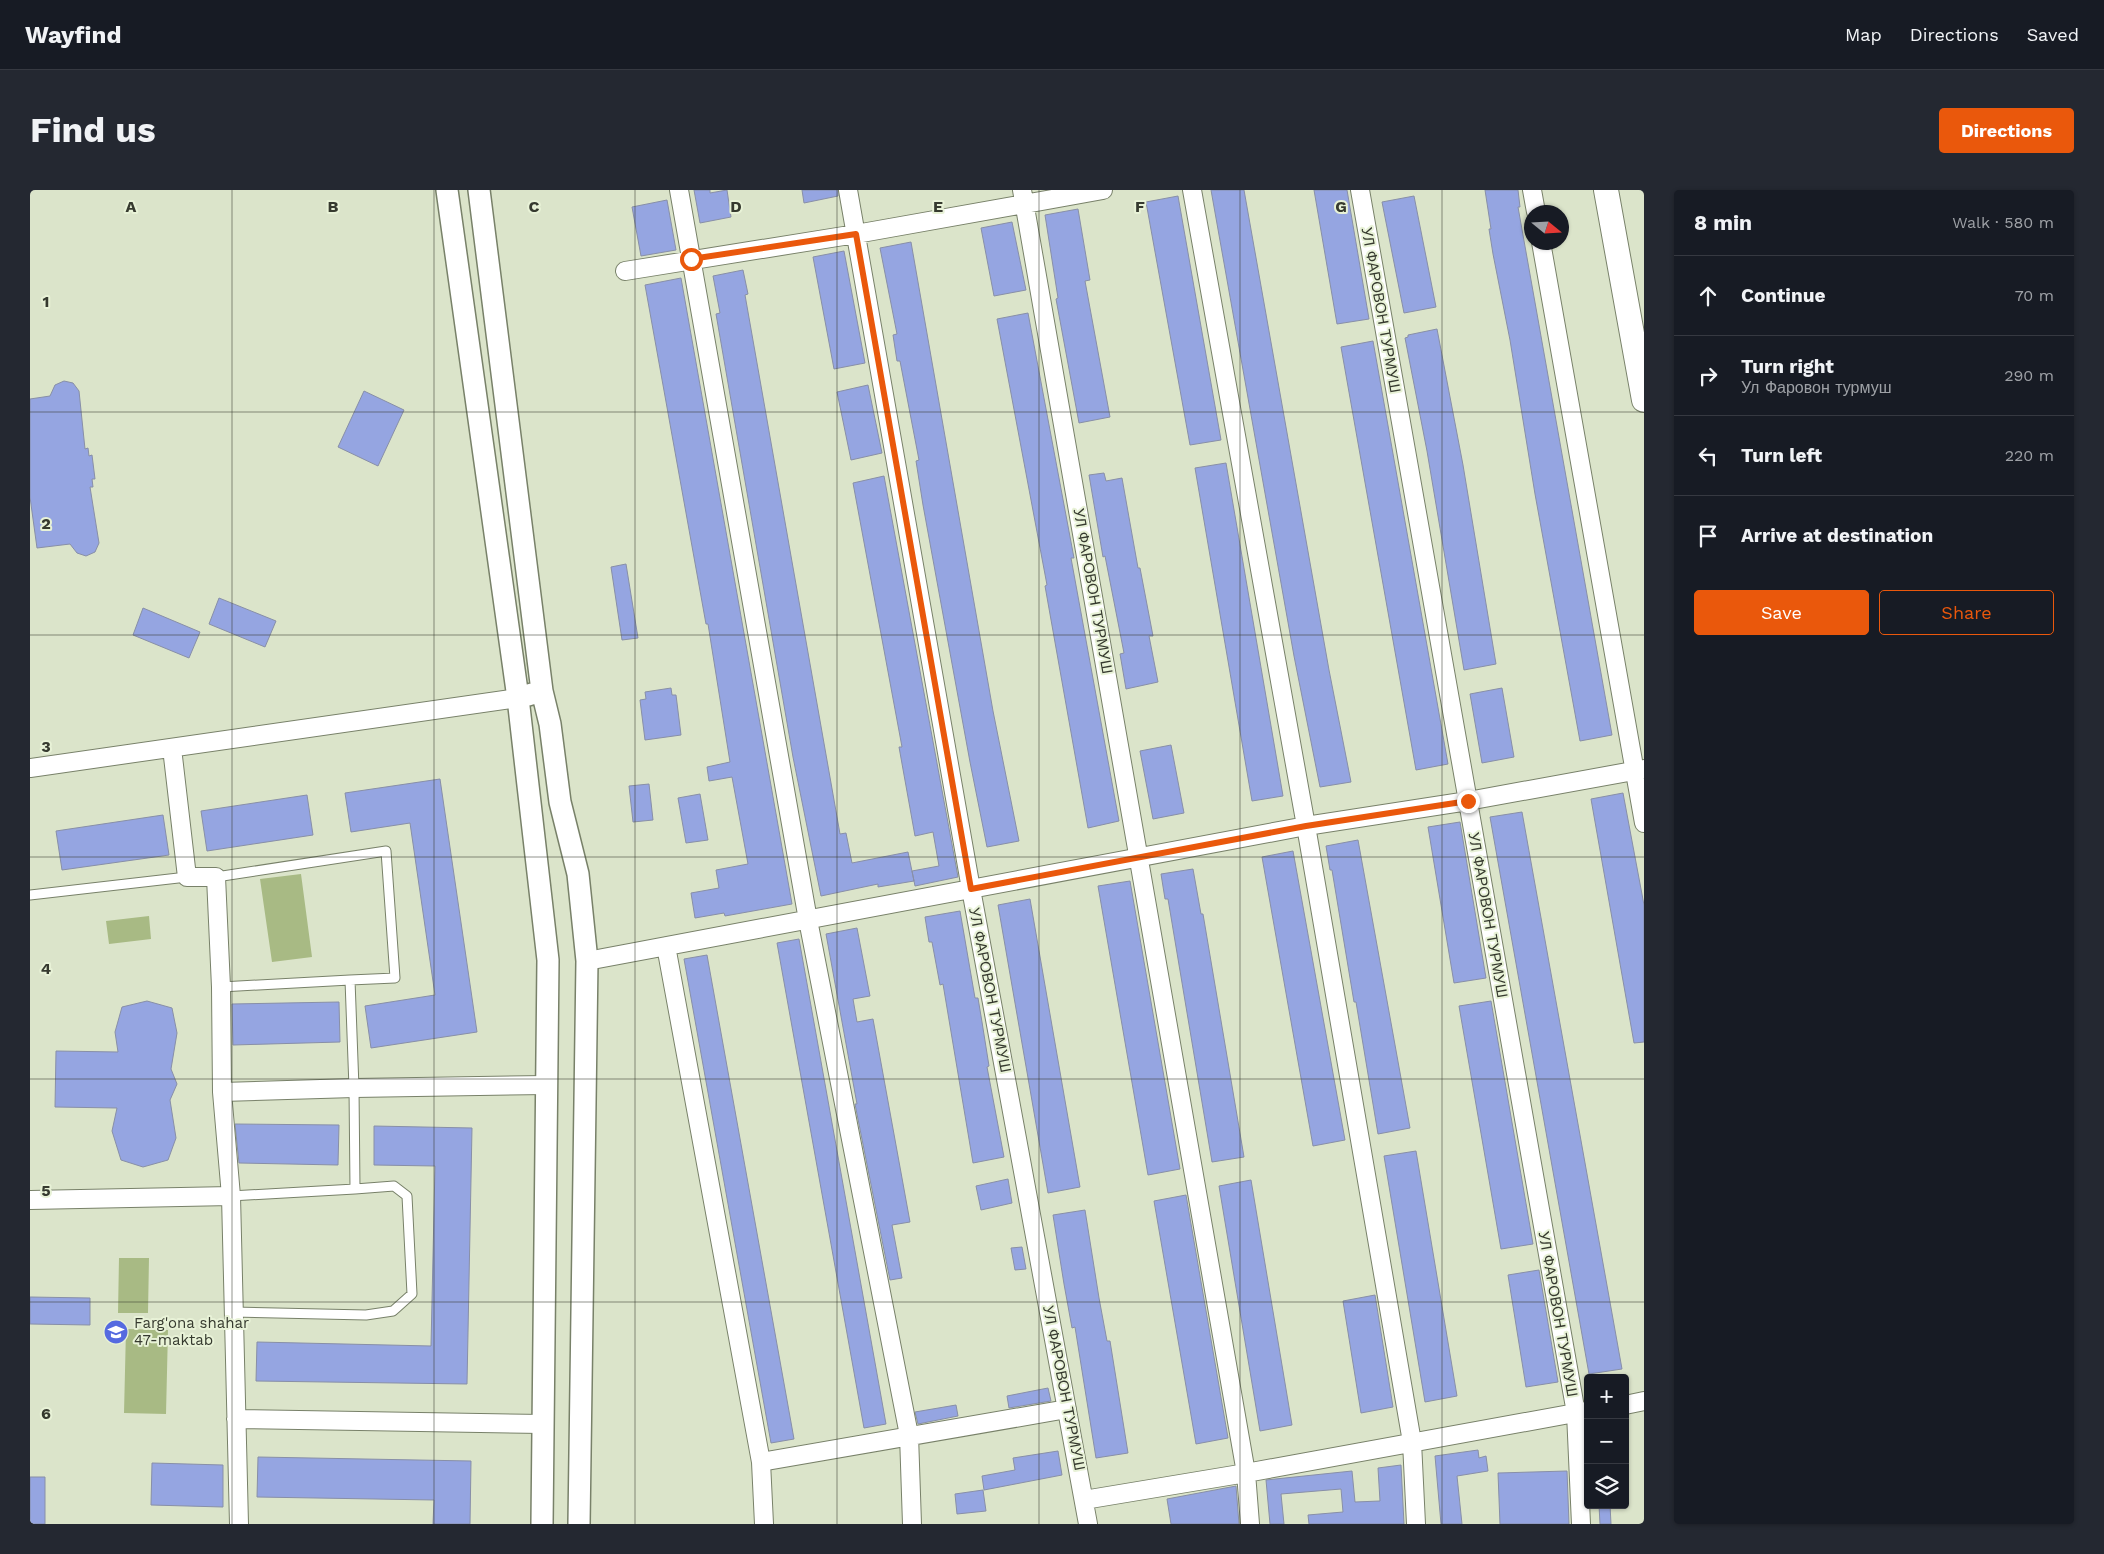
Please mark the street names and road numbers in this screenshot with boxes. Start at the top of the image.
street label: УЛ ФАРОВОН ТУРМУШ [1358,226,1404,394]
street label: УЛ ФАРОВОН ТУРМУШ [1070,507,1116,675]
street label: УЛ ФАРОВОН ТУРМУШ [1465,831,1511,999]
street label: УЛ ФАРОВОН ТУРМУШ [965,906,1015,1074]
street label: УЛ ФАРОВОН ТУРМУШ [1535,1230,1581,1398]
street label: УЛ ФАРОВОН ТУРМУШ [1039,1304,1089,1472]

